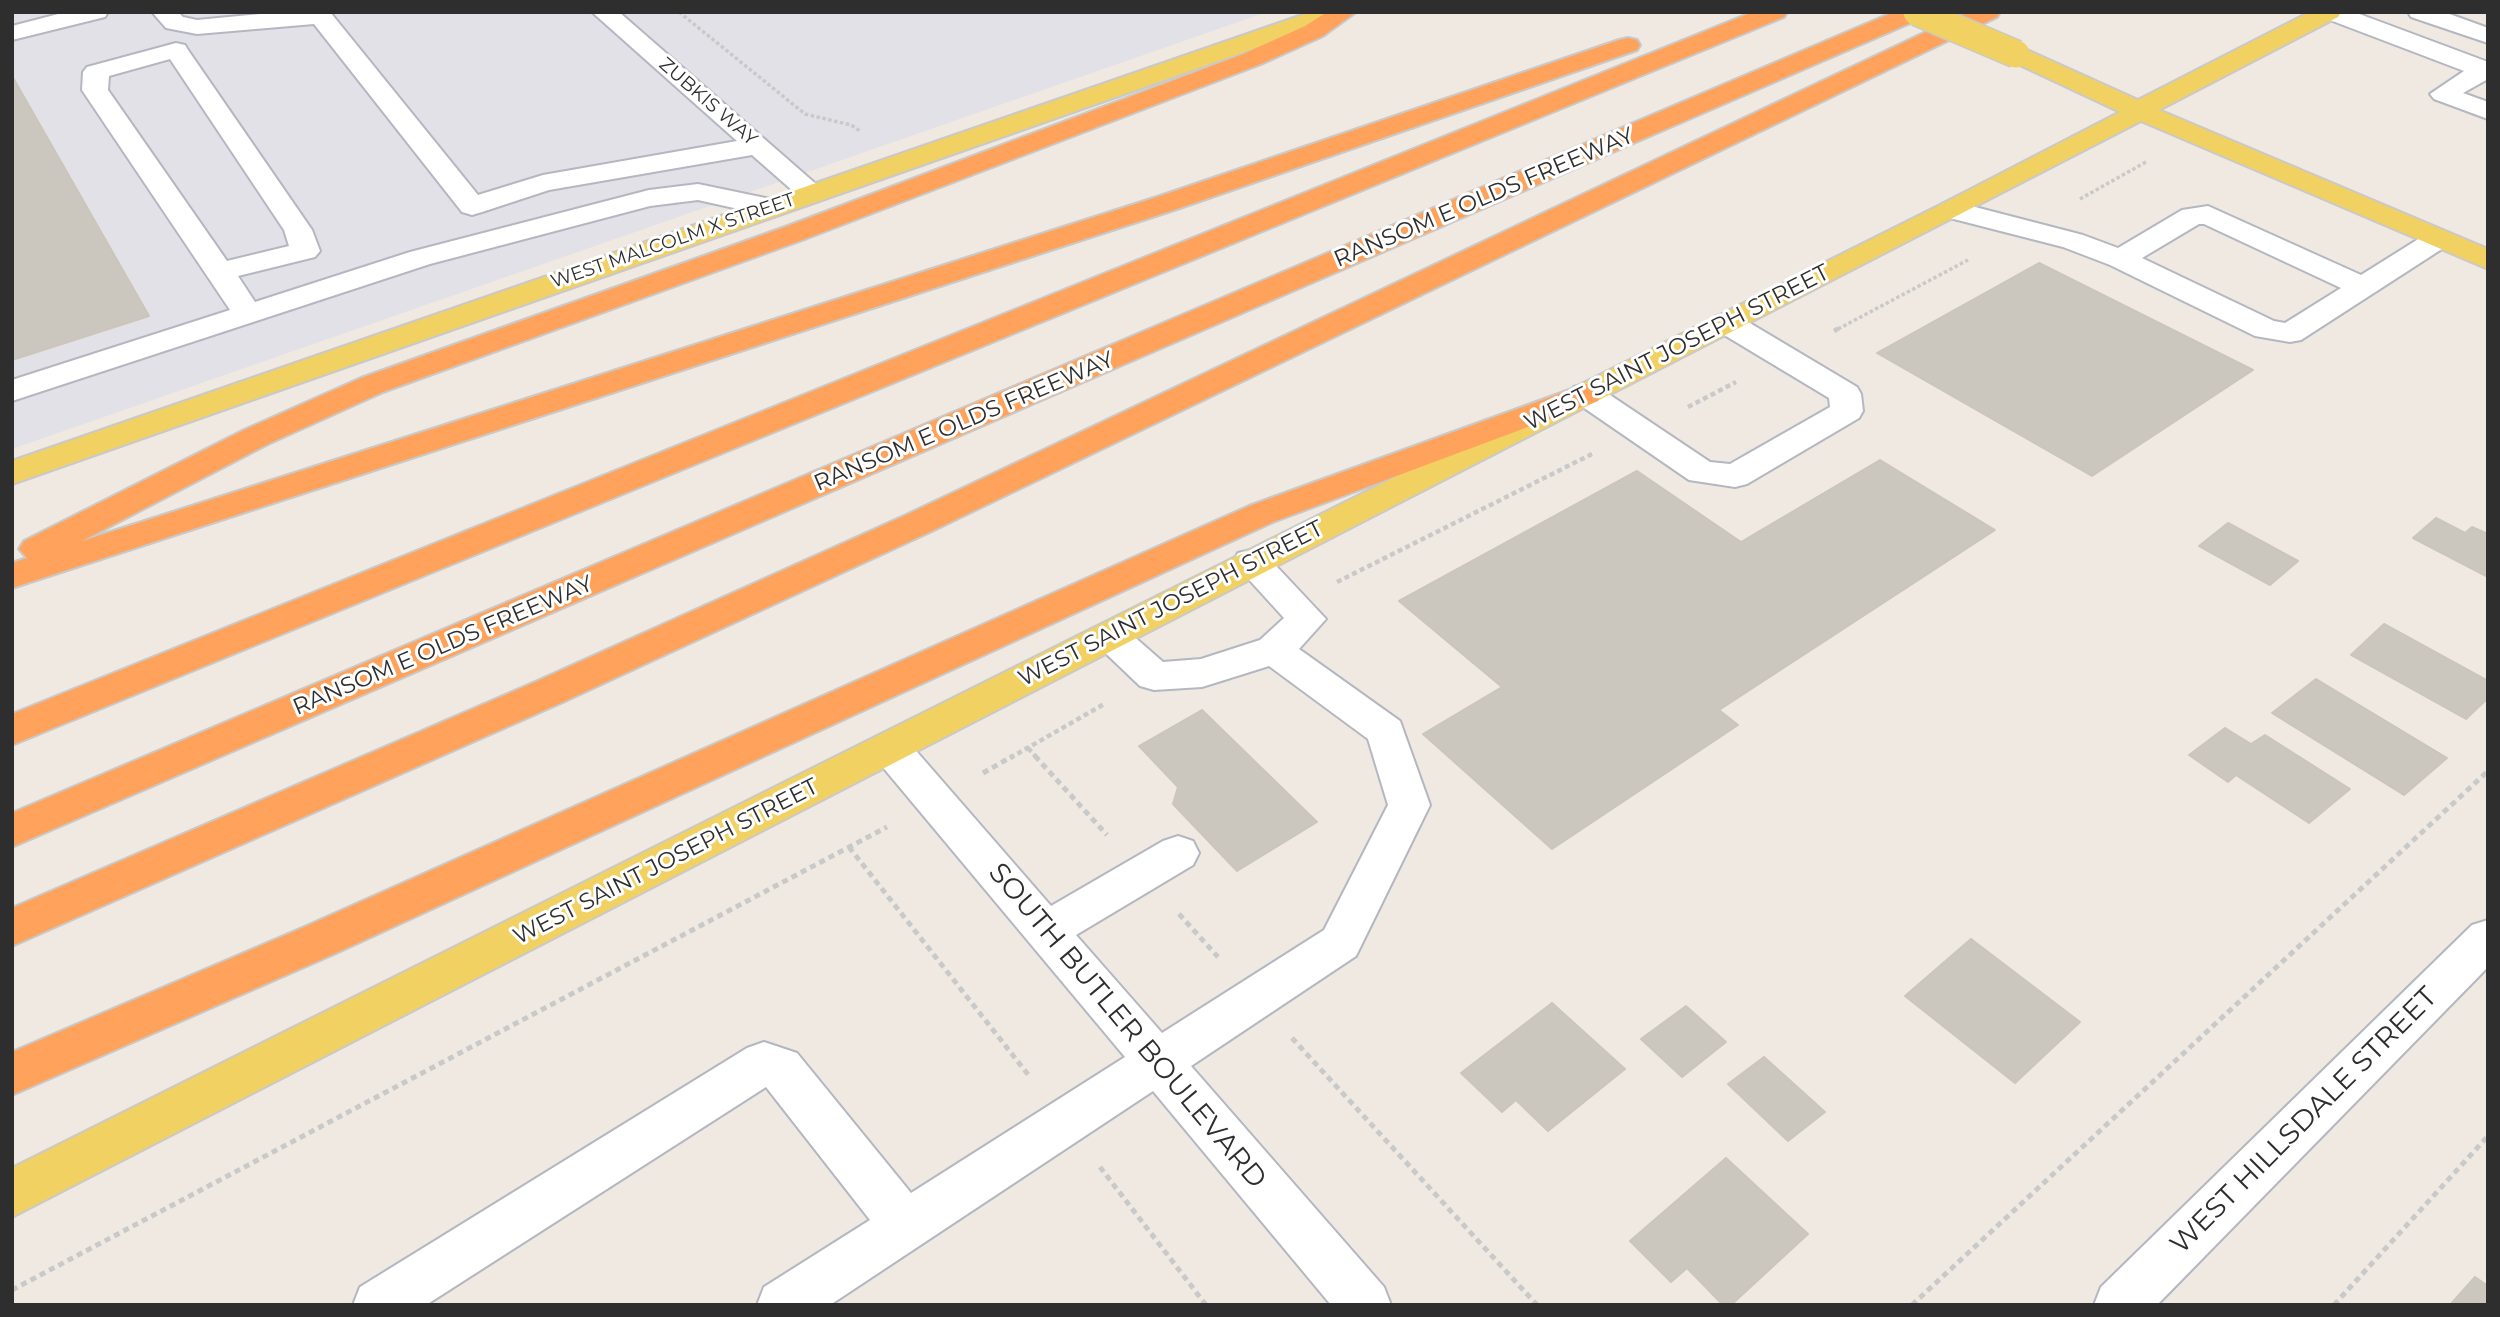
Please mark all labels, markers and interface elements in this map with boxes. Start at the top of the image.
street label: ZUBKIS WAY [654,53,762,151]
street label: RANSOM E OLDS FREEWAY [1330,122,1638,274]
street label: WEST MALCOLM X STREET [548,188,798,294]
street label: WEST SAINT JOSEPH STREET [1520,259,1834,437]
street label: RANSOM E OLDS FREEWAY [810,346,1118,498]
street label: WEST SAINT JOSEPH STREET [1014,515,1328,693]
street label: RANSOM E OLDS FREEWAY [289,570,597,722]
street label: WEST SAINT JOSEPH STREET [509,773,823,951]
street label: SOUTH BUTLER BOULEVARD [981,857,1273,1195]
street label: WEST HILLSDALE STREET [2164,981,2444,1261]

